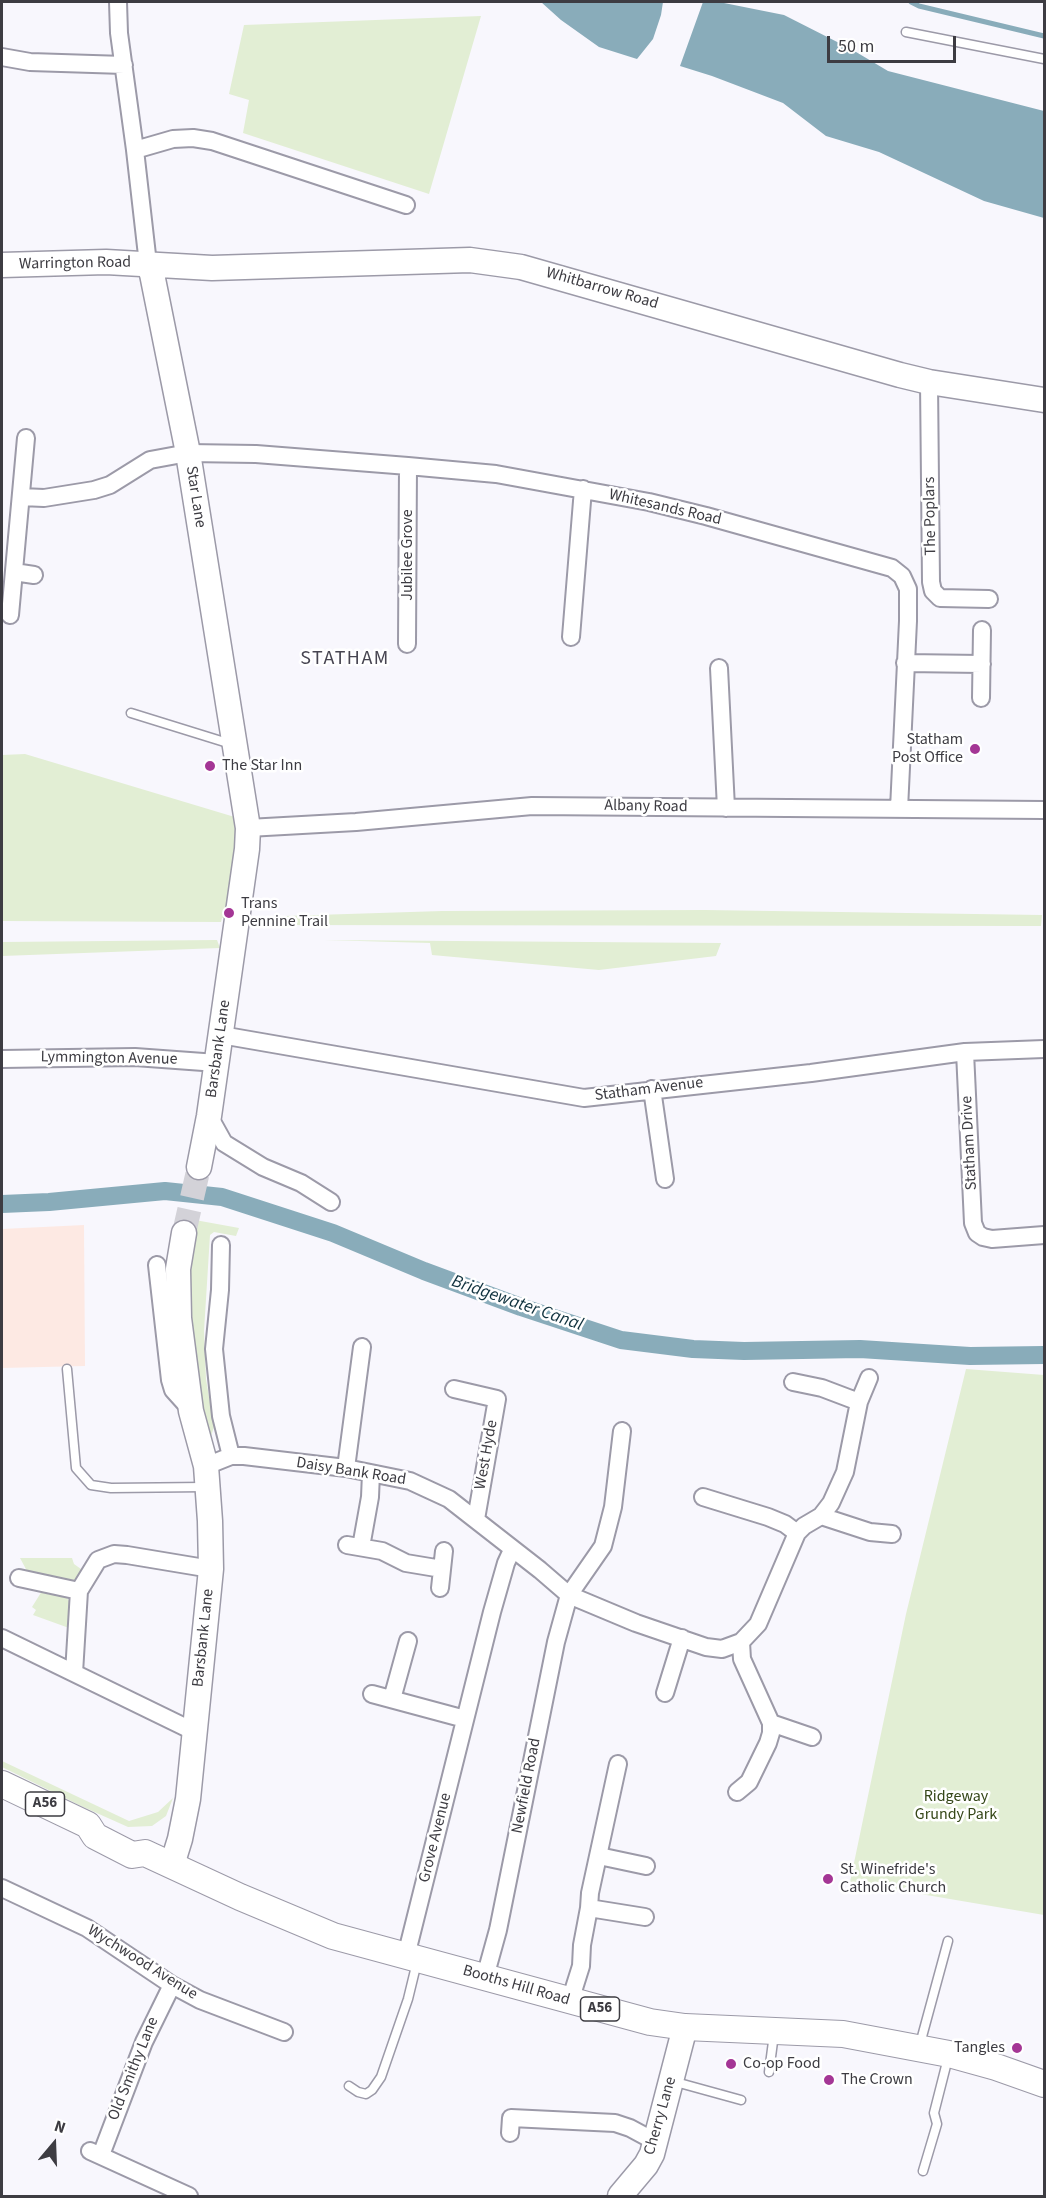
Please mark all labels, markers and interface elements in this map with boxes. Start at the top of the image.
scale bar [830,24,959,62]
text: 50 m [838,34,874,59]
street label: Warrington Road [19,253,131,275]
street label: Whitbarrow Road [544,264,660,314]
street label: Star Lane [181,465,209,529]
street label: The Poplars [921,476,941,556]
street label: Whitesands Road [607,486,723,530]
street label: Jubilee Grove [398,509,418,601]
district label: STATHAM [300,648,390,672]
place label: Statham Post Office [892,730,963,768]
marker: Statham Post Office [968,742,982,756]
place label: The Star Inn [222,756,302,776]
marker: The Star Inn [203,759,217,773]
street label: Albany Road [604,797,688,817]
place label: Trans Pennine Trail [241,894,328,932]
marker: Trans Pennine Trail [222,906,236,920]
street label: Barsbank Lane [203,999,235,1099]
street label: Lymmington Avenue [40,1048,178,1070]
street label: Statham Avenue [594,1074,704,1106]
street label: Statham Drive [958,1095,982,1191]
water label: Bridgewater Canal [448,1271,586,1337]
street label: West Hyde [471,1419,503,1491]
street label: Daisy Bank Road [295,1454,407,1490]
street label: Barsbank Lane [189,1588,219,1688]
street label: Newfield Road [508,1737,546,1835]
park label: Ridgeway Grundy Park [915,1787,997,1825]
street label: Grove Avenue [416,1791,456,1885]
road number: A56 [26,1792,64,1816]
place label: St. Winefride's Catholic Church [840,1860,946,1898]
marker: St. Winefride's Catholic Church [821,1872,835,1886]
street label: Wychwood Avenue [83,1921,201,2005]
street label: Booths Hill Road [460,1962,572,2010]
road number: A56 [580,1997,620,2021]
street label: Old Smithy Lane [105,2014,163,2124]
place label: Tangles [954,2038,1005,2058]
marker: Tangles [1010,2041,1024,2055]
place label: Co-op Food [743,2054,821,2074]
marker: Co-op Food [724,2057,738,2071]
place label: The Crown [841,2070,913,2090]
marker: The Crown [822,2073,836,2087]
street label: Cherry Lane [641,2075,681,2157]
north arrow [24,2114,84,2174]
text: N [51,2115,68,2139]

